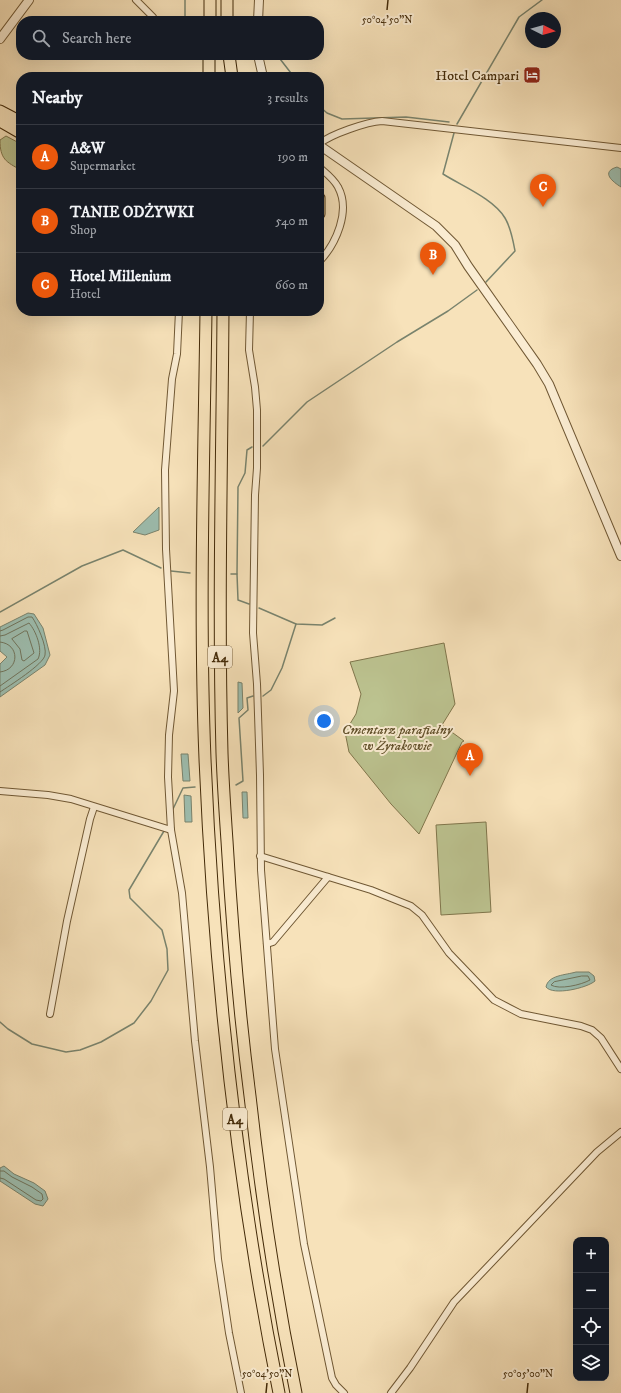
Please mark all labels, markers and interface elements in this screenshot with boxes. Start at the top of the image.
north arrow [525,12,561,48]
text: 50°04'50"N [362,14,412,26]
search box [16,16,324,60]
icon: search [30,27,52,49]
text: Search here [62,29,131,48]
hotel icon: Hotel Campari [522,65,542,85]
place label: Hotel Campari [436,67,519,85]
text: Nearby [32,87,82,109]
text: 3 results [267,90,308,106]
text: A&W [70,139,105,158]
text: A [41,149,49,165]
text: 190 m [277,149,308,165]
text: Supermarket [70,158,136,174]
pin: C [530,174,556,207]
text: TANIE ODŻYWKI [70,203,194,222]
text: B [41,213,49,229]
text: 540 m [275,213,308,229]
text: Shop [70,222,96,238]
pin: B [420,242,446,275]
text: Hotel Millenium [70,267,171,286]
text: C [41,277,49,293]
text: 660 m [275,277,308,293]
text: Hotel [70,286,101,302]
road number: A4 [208,646,232,668]
your location [314,711,334,731]
park label: Cmentarz parafialny w Żyrakowie [342,721,454,755]
pin: A [457,743,483,776]
road number: A4 [223,1108,247,1130]
map controls [573,1237,609,1381]
button: + [573,1237,609,1273]
button: − [573,1273,609,1309]
button: locate [573,1309,609,1345]
button: layers [573,1345,609,1381]
text: 50°04'50"N [242,1368,292,1380]
text: 50°05'00"N [503,1368,553,1380]

